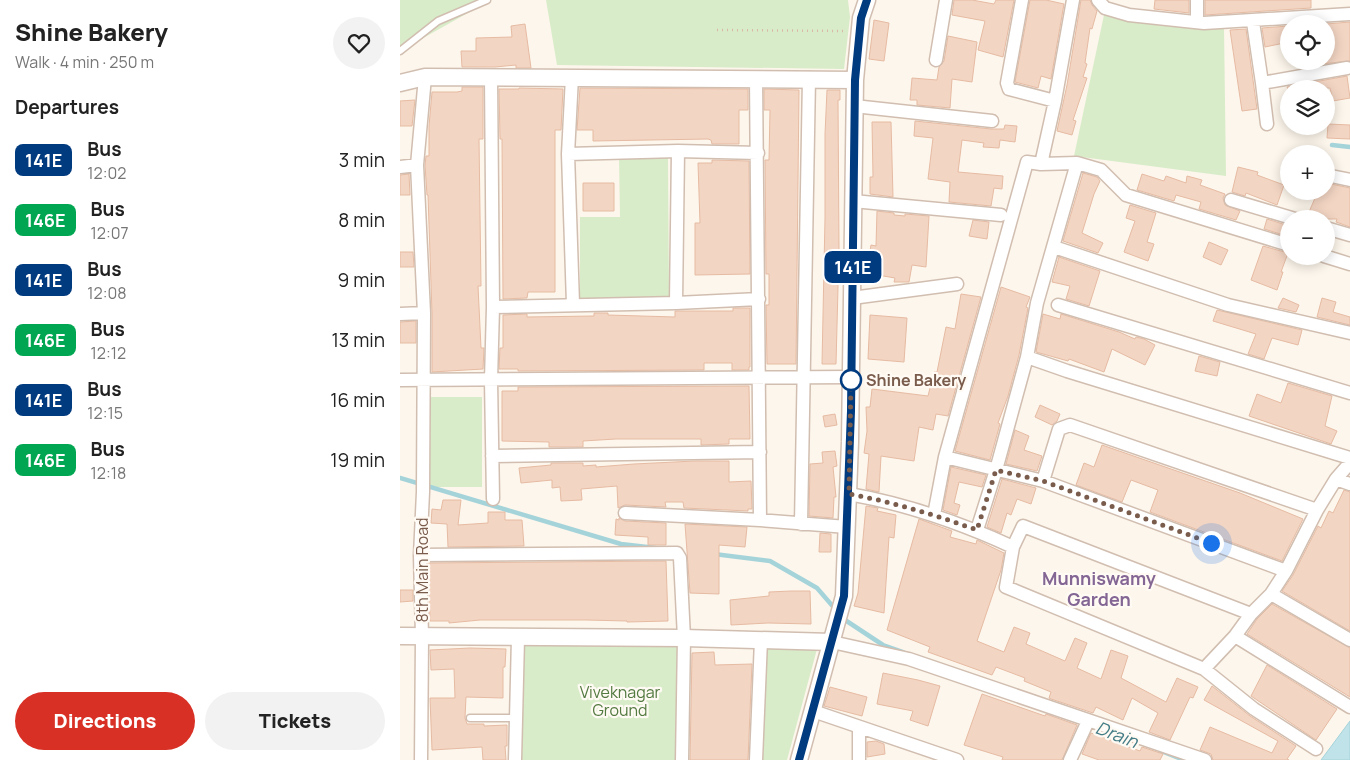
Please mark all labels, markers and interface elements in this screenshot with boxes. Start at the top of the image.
text: Shine Bakery [15,15,168,48]
map controls [1280,15,1335,265]
button: locate [1280,15,1335,70]
button: heart [333,17,385,69]
text: Walk · 4 min · 250 m [15,51,154,73]
button: layers [1280,80,1335,135]
text: Departures [15,94,119,120]
text: Bus [87,136,121,162]
button: + [1280,145,1335,200]
text: 3 min [339,147,385,173]
text: 141E [25,148,62,172]
text: 12:02 [87,162,126,184]
text: Bus [91,196,125,222]
text: 8 min [338,207,385,233]
text: 146E [25,208,66,232]
button: − [1280,210,1335,265]
text: 12:07 [91,222,129,244]
line badge: 141E [818,251,888,283]
text: 141E [834,255,872,279]
text: Bus [87,256,121,282]
text: 9 min [338,267,385,293]
text: 141E [25,268,62,292]
text: 12:08 [87,282,126,304]
text: Bus [91,316,125,342]
text: 13 min [331,327,385,353]
text: 146E [25,328,66,352]
text: 12:12 [91,342,126,364]
marker: Shine Bakery [840,369,862,391]
place label: Shine Bakery [866,369,966,391]
text: Bus [87,376,121,402]
text: 16 min [330,387,385,413]
text: 141E [25,388,62,412]
text: 12:15 [87,402,123,424]
text: Bus [91,436,125,462]
text: 19 min [330,447,385,473]
text: 146E [25,448,66,472]
text: 12:18 [91,462,126,484]
street label: 8th Main Road [411,517,433,623]
your location [1199,531,1224,556]
district label: Munniswamy Garden [1042,566,1156,611]
park label: Viveknagar Ground [580,681,661,721]
button: Directions [15,692,195,750]
button: Tickets [205,692,385,750]
water label: Drain [1093,715,1143,753]

